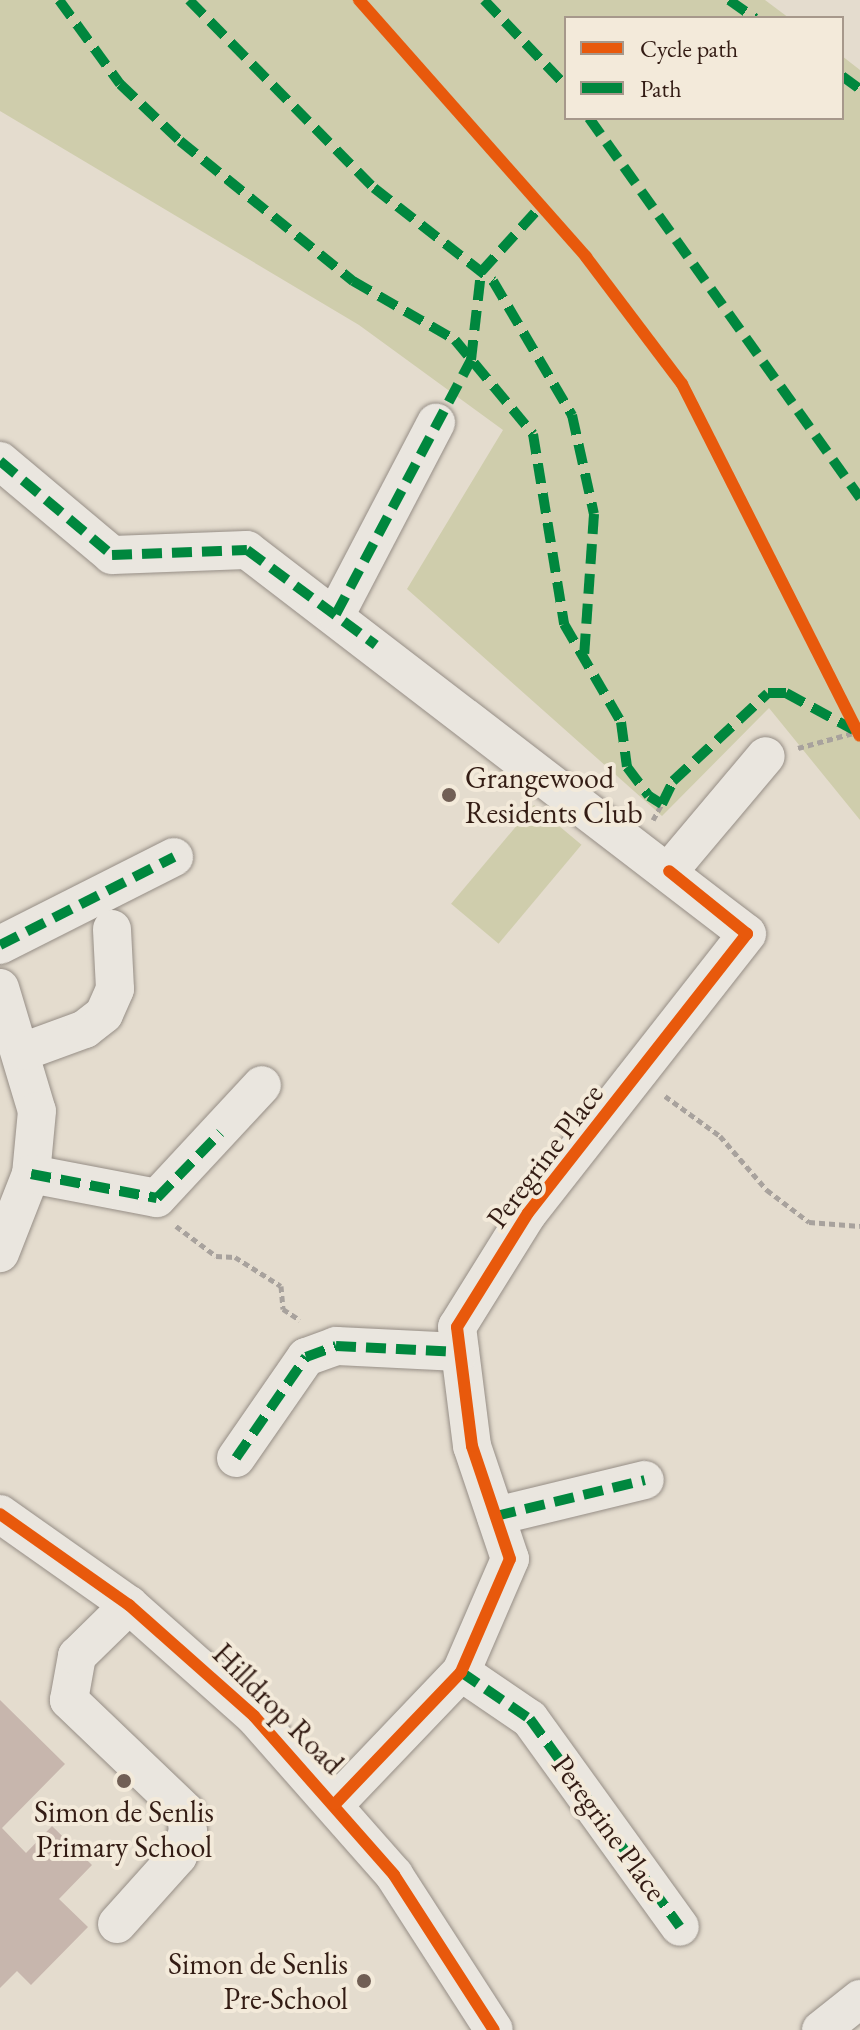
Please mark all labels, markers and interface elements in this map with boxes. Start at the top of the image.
legend [564,16,844,120]
text: Cycle path [640,33,738,64]
text: Path [640,73,682,104]
place label: Grangewood Residents Club [465,760,643,830]
marker: Grangewood Residents Club [440,786,458,804]
street label: Peregrine Place [479,1077,611,1235]
street label: Hilldrop Road [205,1636,351,1782]
street label: Peregrine Place [544,1748,674,1908]
marker: Simon de Senlis Primary School [115,1772,133,1790]
place label: Simon de Senlis Primary School [34,1794,214,1864]
place label: Simon de Senlis Pre-School [168,1946,348,2016]
marker: Simon de Senlis Pre-School [355,1972,373,1990]

